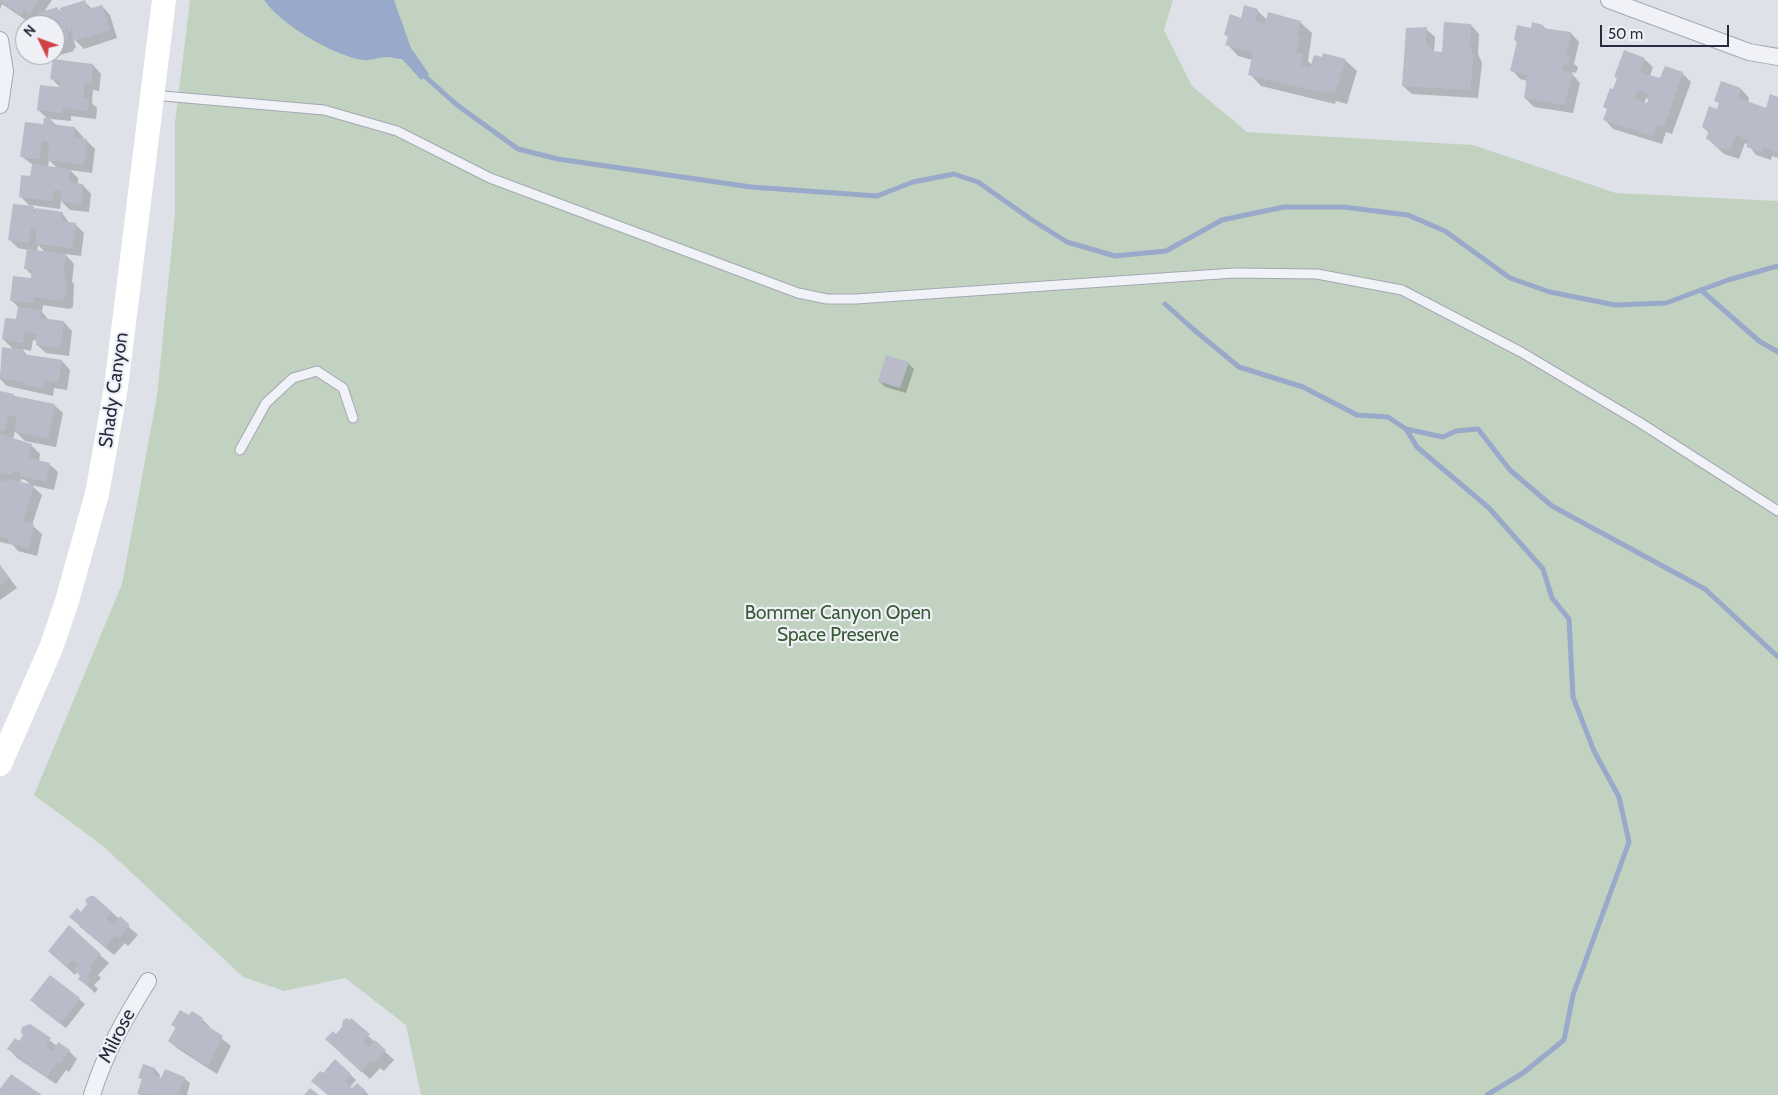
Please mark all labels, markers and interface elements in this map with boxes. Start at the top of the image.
north arrow [15,15,65,65]
scale bar [1603,15,1732,47]
text: N [20,21,40,40]
text: 50 m [1608,25,1643,43]
street label: Shady Canyon [95,331,133,449]
park label: Bommer Canyon Open Space Preserve [745,602,931,646]
street label: Milrose [94,1005,140,1067]

